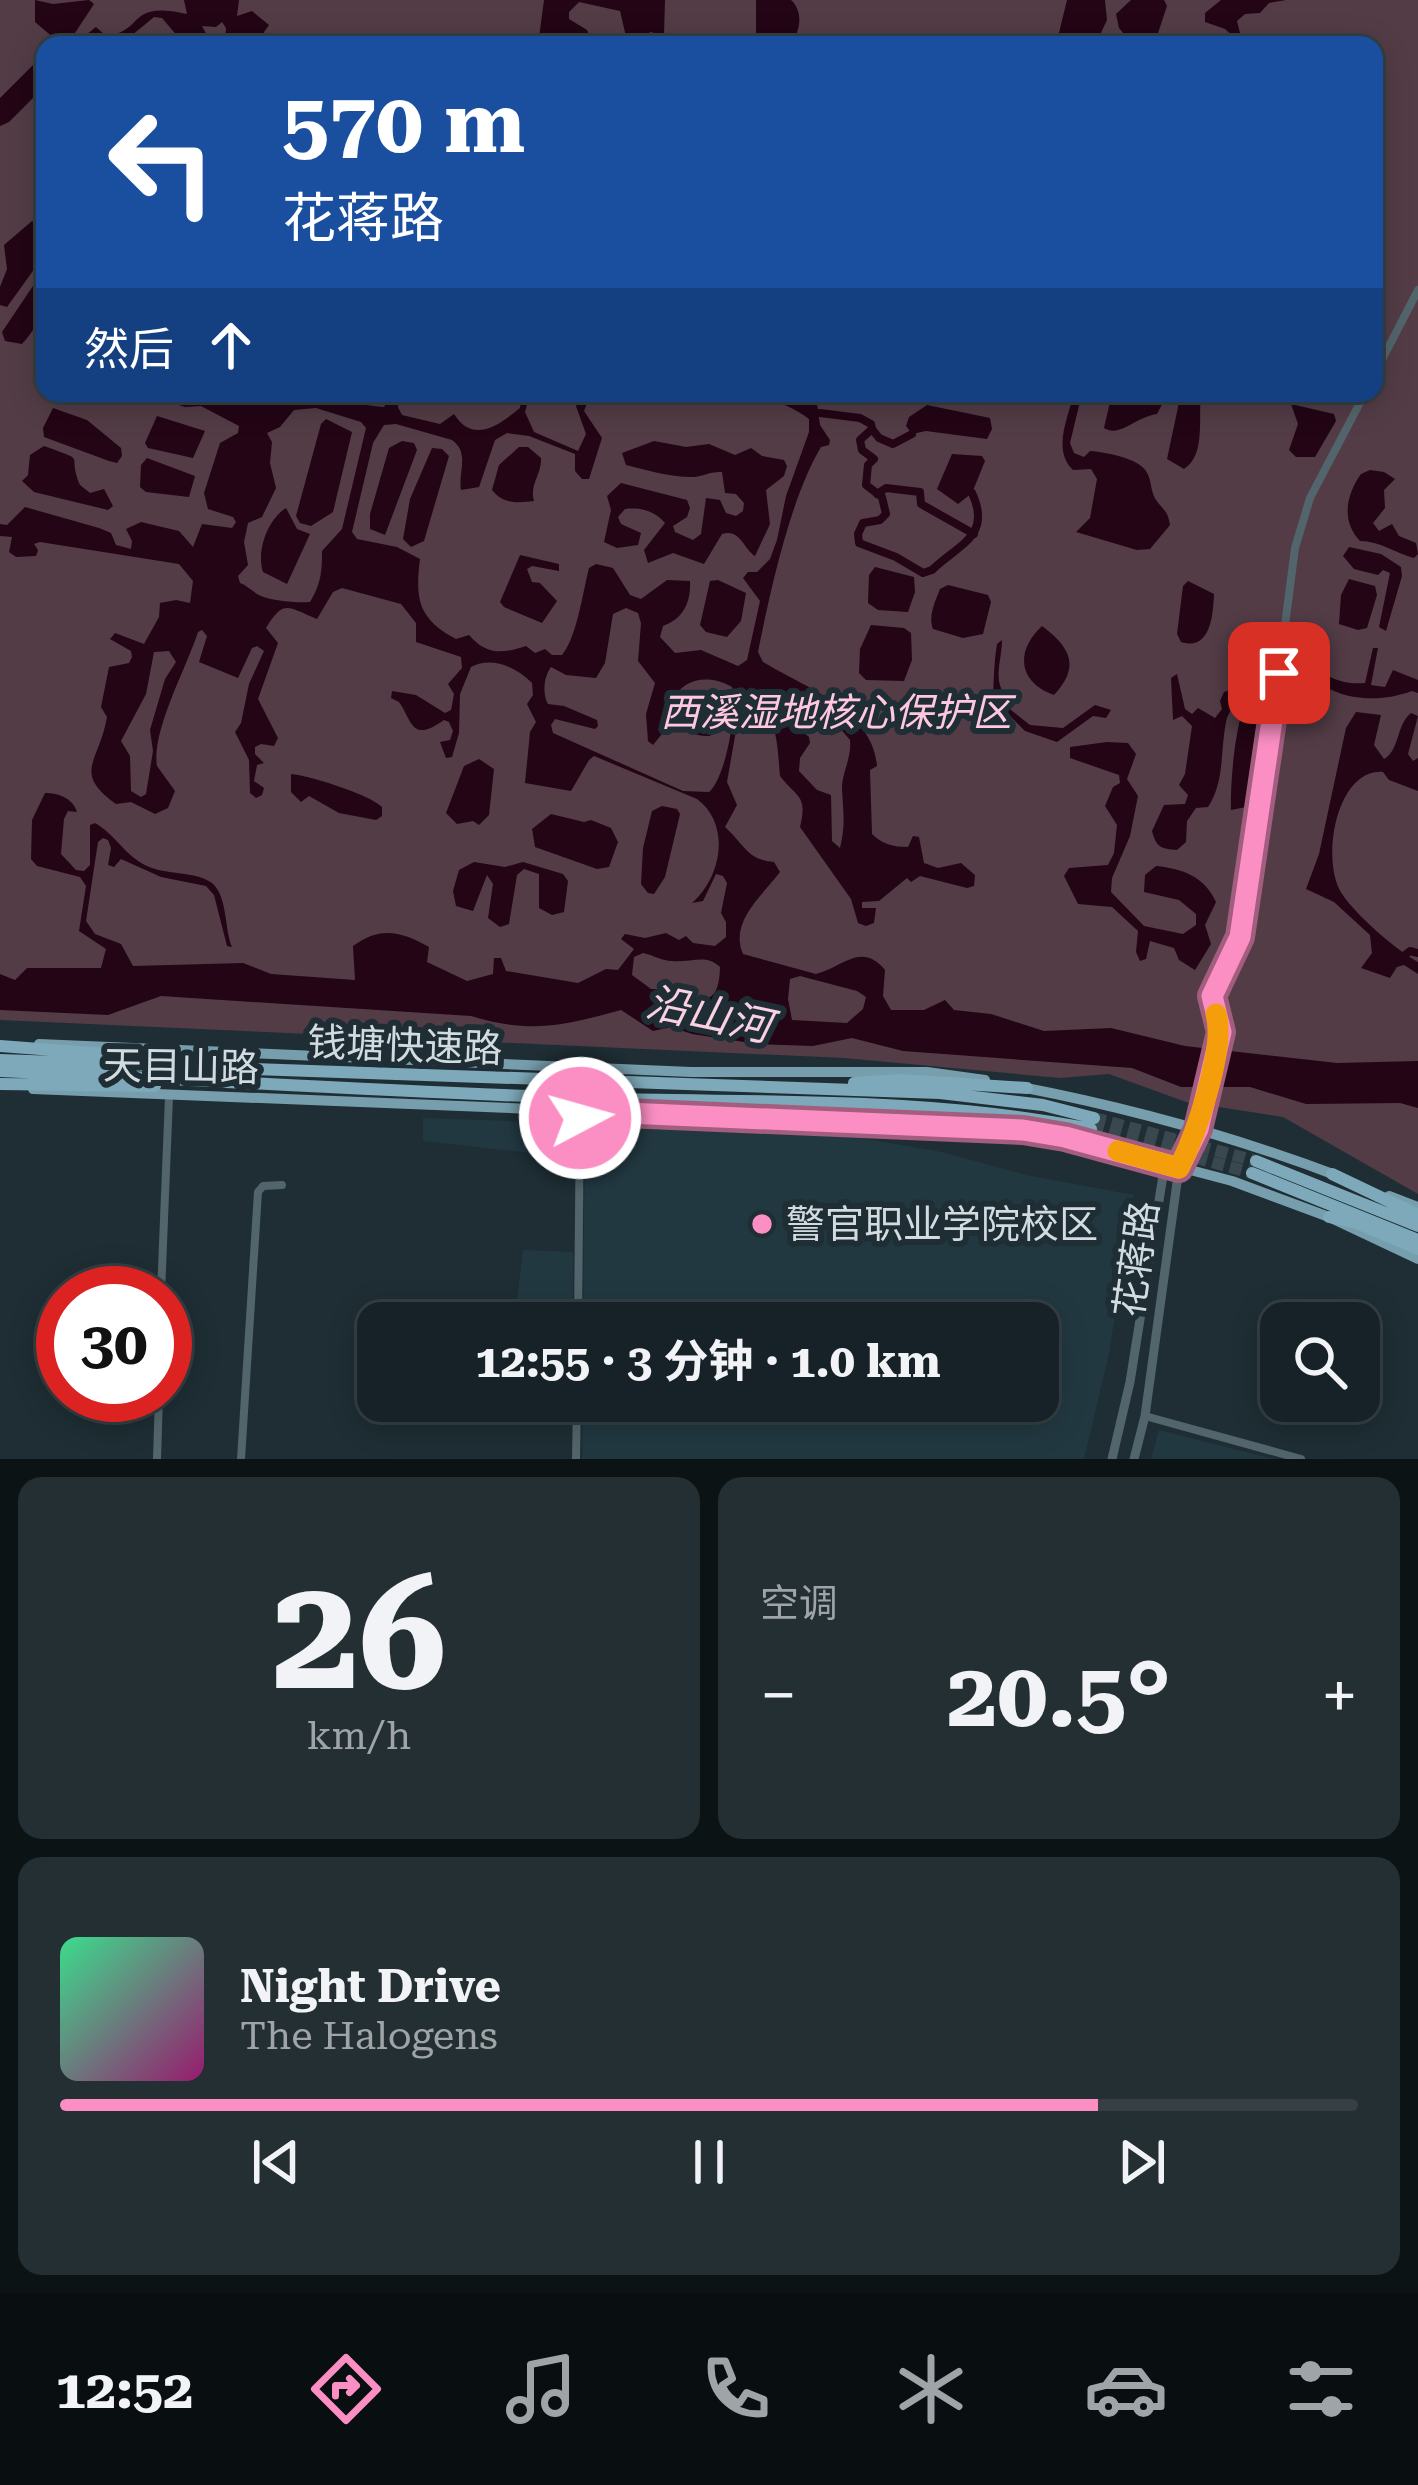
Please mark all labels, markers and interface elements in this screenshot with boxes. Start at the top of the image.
text: 570 m [282,74,525,172]
icon: left [84,84,240,240]
text: 花蒋路 [282,187,444,250]
icon: ahead [198,312,264,378]
text: 然后 [84,323,174,376]
pin [1228,622,1330,724]
icon: arrive [1246,640,1312,706]
park label: 西溪湿地核心保护区 [660,690,1016,736]
water label: 沿山河 [642,977,782,1053]
street label: 钱塘快速路 [307,1020,503,1072]
street label: 天目山路 [103,1043,259,1091]
position arrow [517,1055,643,1181]
street label: 花蒋路 [1106,1198,1168,1320]
place label: 警官职业学院校区 [786,1202,1098,1248]
marker: 警官职业学院校区 [749,1211,775,1237]
speed limit sign: 30 [36,1266,192,1422]
map controls [1260,1302,1380,1422]
button: search [1260,1302,1380,1422]
text: 12:55 · 3 分钟 · 1.0 km [475,1335,941,1388]
text: 26 [272,1543,446,1726]
text: 空调 [760,1581,838,1627]
text: 20.5° [947,1643,1171,1748]
text: − [760,1657,797,1734]
text: + [1321,1657,1358,1734]
text: km/h [307,1713,411,1759]
text: Night Drive [240,1960,501,2013]
text: The Halogens [240,2013,498,2059]
icon: previous [243,2129,309,2195]
icon: pause [676,2129,742,2195]
icon: next [1109,2129,1175,2195]
icon: directions [304,2347,388,2431]
icon: music [499,2347,583,2431]
icon: phone [694,2347,778,2431]
icon: climate [889,2347,973,2431]
icon: car [1084,2347,1168,2431]
icon: filters [1279,2347,1363,2431]
text: 12:52 [55,2358,193,2421]

